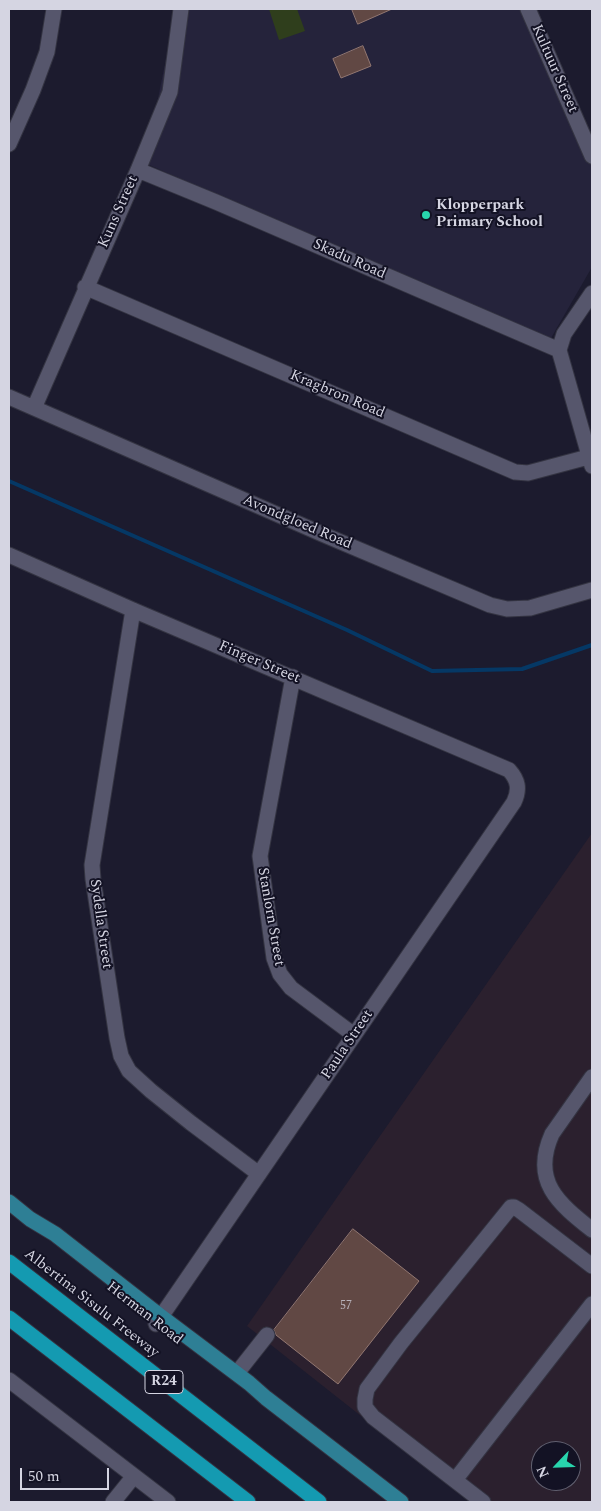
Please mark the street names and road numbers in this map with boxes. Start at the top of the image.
street label: Kultuur Street [527,22,581,116]
street label: Kuns Street [95,173,143,251]
street label: Skadu Road [310,236,388,284]
street label: Kragbron Road [287,367,387,423]
street label: Avondgloed Road [240,492,354,554]
street label: Finger Street [216,638,302,688]
street label: Stanlorn Street [252,866,288,968]
street label: Sydella Street [85,878,115,970]
street label: Paula Street [318,1007,378,1083]
street label: Albertina Sisulu Freeway [20,1246,162,1362]
street label: Herman Road [102,1279,186,1349]
road number: R24 [145,1370,183,1394]

